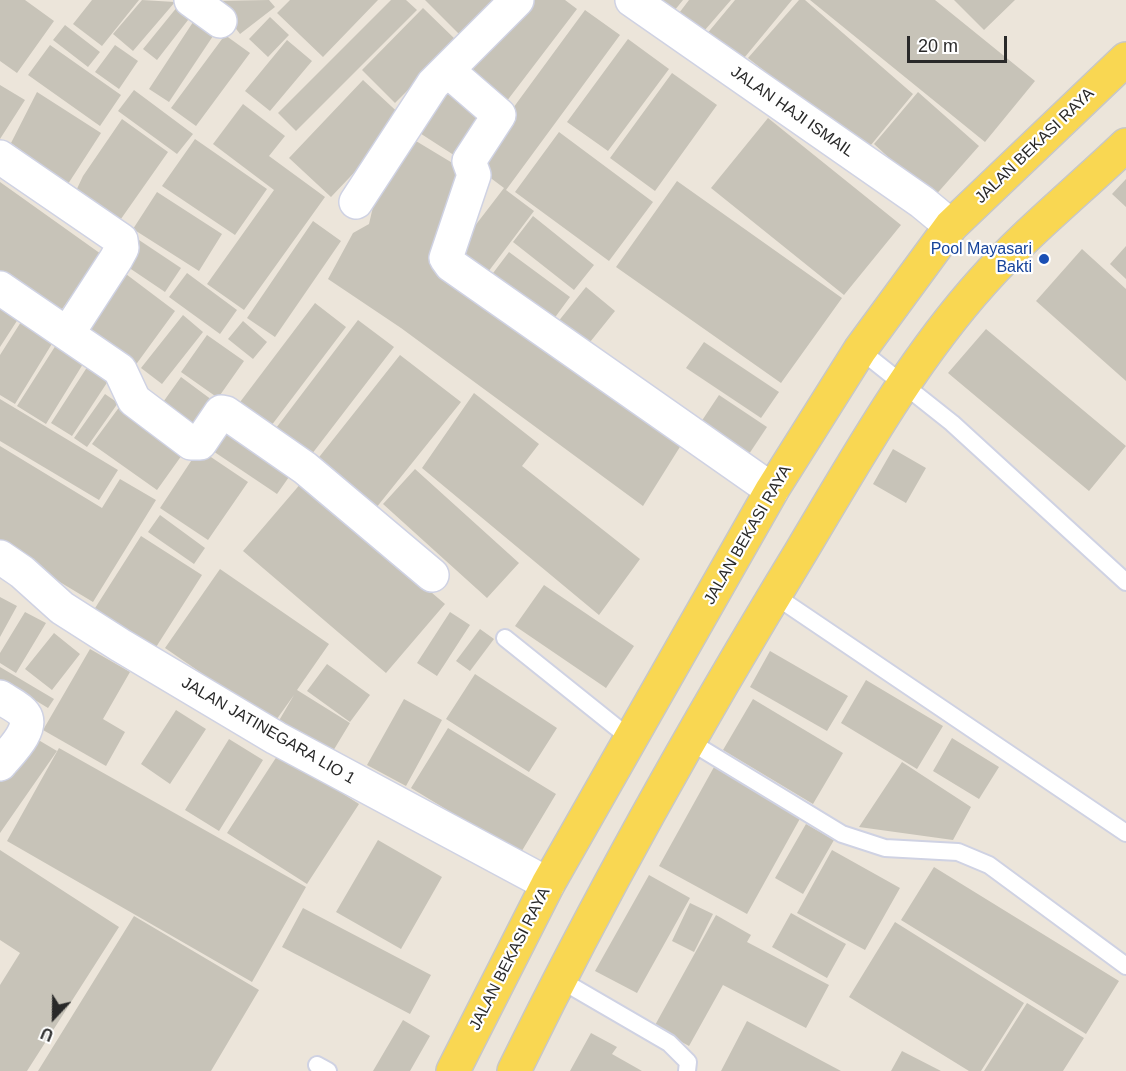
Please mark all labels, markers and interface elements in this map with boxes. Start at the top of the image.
scale bar [910,24,1010,62]
text: 20 m [918,36,958,56]
street label: JALAN HAJI ISMAIL [727,62,857,162]
street label: JALAN BEKASI RAYA [972,84,1098,208]
place label: Pool Mayasari Bakti [931,240,1032,278]
marker: Pool Mayasari Bakti [1037,252,1051,266]
street label: JALAN BEKASI RAYA [700,462,796,608]
street label: JALAN JATINEGARA LIO 1 [178,673,358,789]
street label: JALAN BEKASI RAYA [466,884,554,1034]
north arrow [24,987,84,1047]
text: U [39,1024,56,1044]

